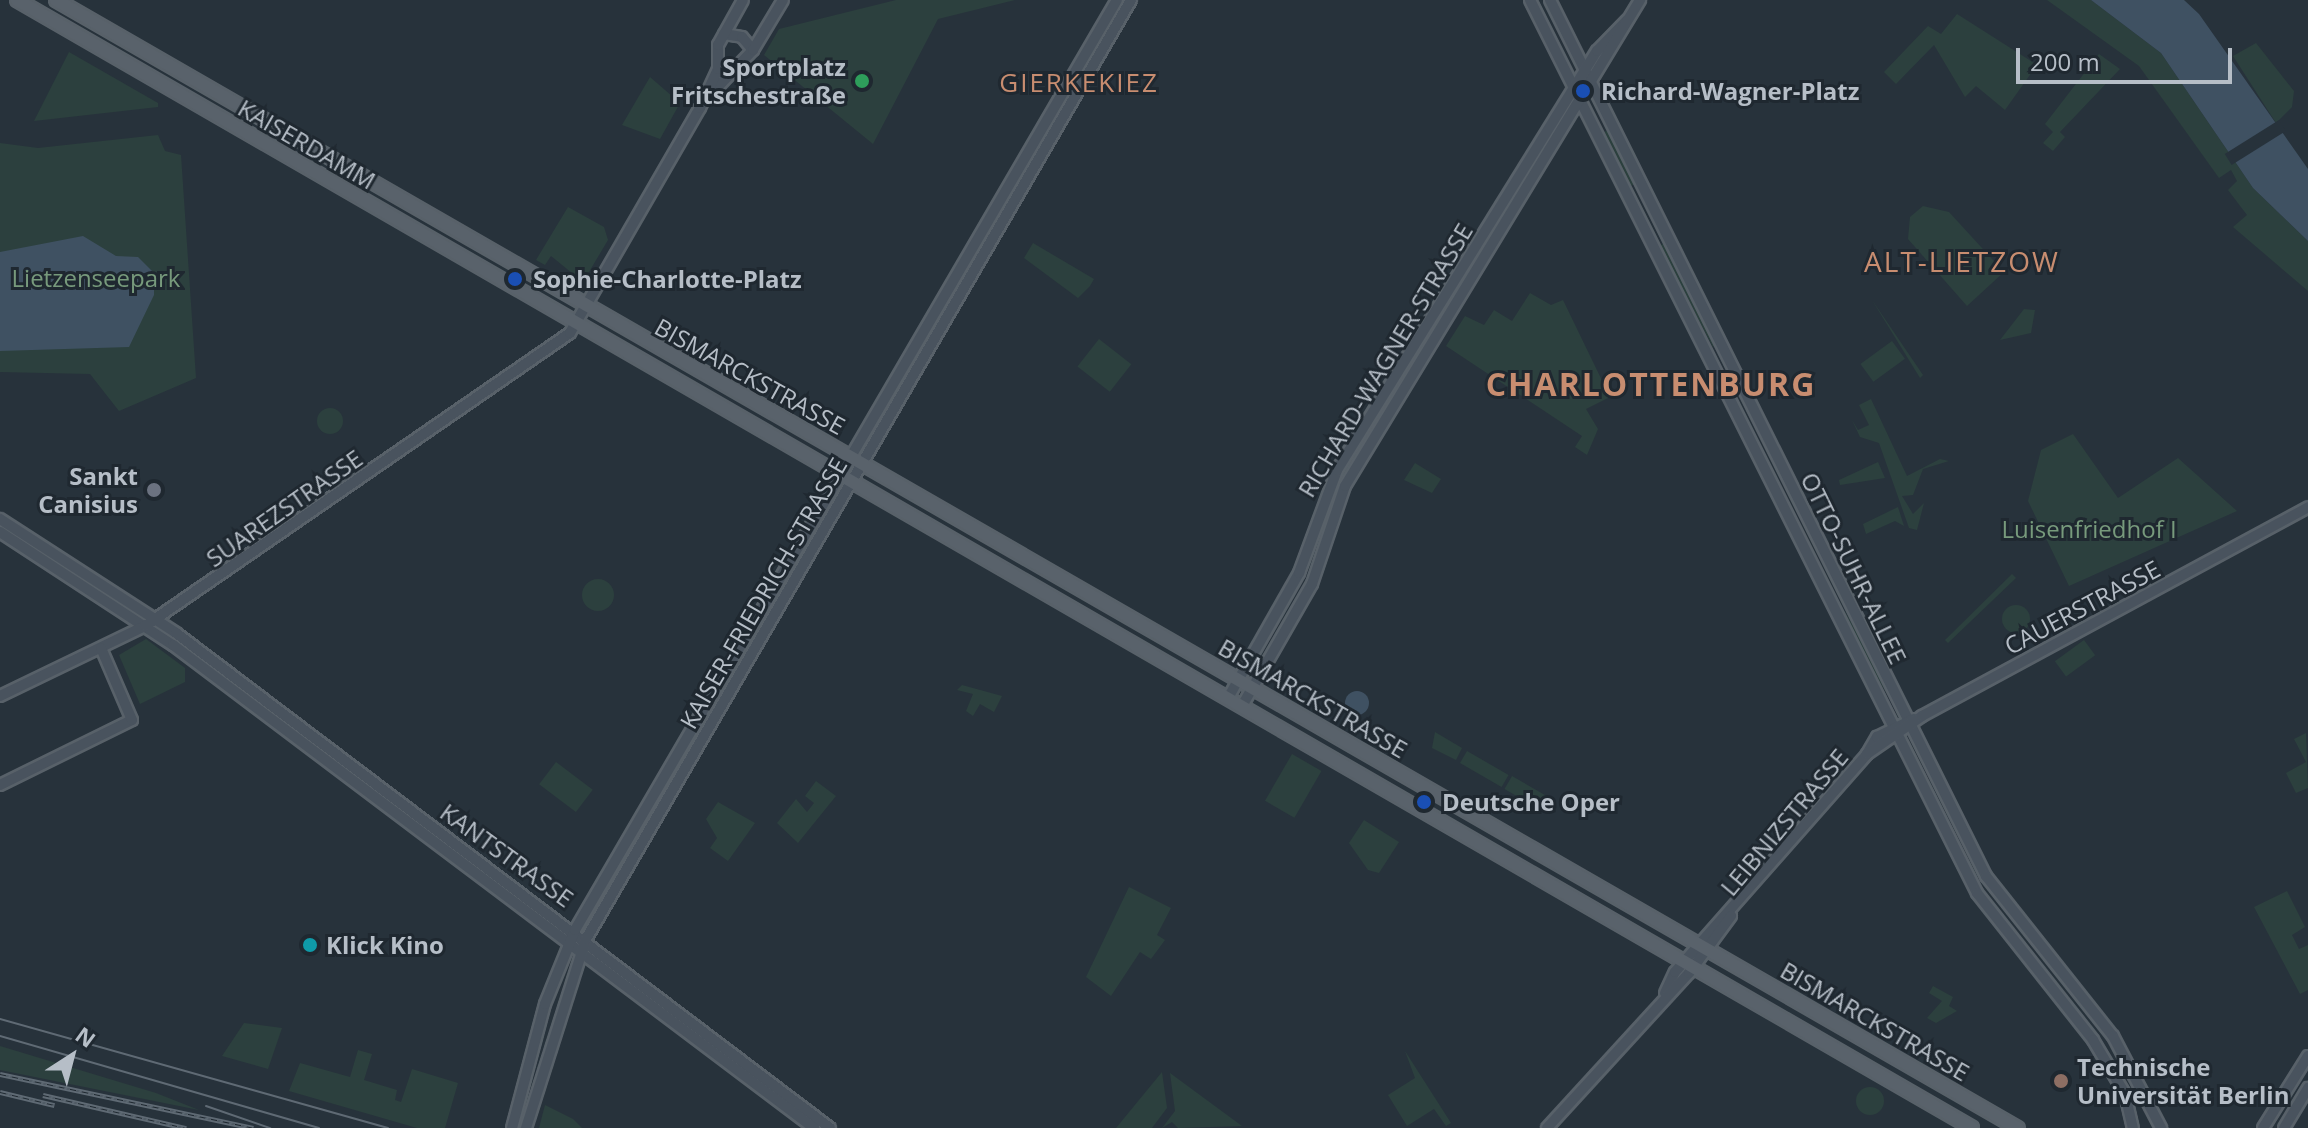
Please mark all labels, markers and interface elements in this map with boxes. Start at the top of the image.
scale bar [2020,32,2236,82]
text: 200 m [2030,45,2100,78]
place label: Sportplatz Fritschestraße [671,53,846,109]
district label: GIERKEKIEZ [999,67,1159,99]
marker: Sportplatz Fritschestraße [853,72,871,90]
place label: Richard-Wagner-Platz [1601,77,1859,105]
marker: Richard-Wagner-Platz [1572,80,1594,102]
street label: KAISERDAMM [233,93,381,195]
street label: RICHARD-WAGNER-STRASSE [1292,218,1478,502]
district label: ALT-LIETZOW [1864,244,2060,278]
park label: Lietzenseepark [12,264,180,292]
place label: Sophie-Charlotte-Platz [533,265,802,293]
marker: Sophie-Charlotte-Platz [504,268,526,290]
street label: BISMARCKSTRASSE [650,312,850,440]
district label: CHARLOTTENBURG [1486,365,1816,403]
street label: SUAREZSTRASSE [200,444,368,572]
street label: KAISER-FRIEDRICH-STRASSE [673,452,853,734]
place label: Sankt Canisius [38,462,138,518]
street label: OTTO-SUHR-ALLEE [1795,468,1913,668]
marker: Sankt Canisius [145,481,163,499]
park label: Luisenfriedhof I [2001,515,2177,543]
street label: CAUERSTRASSE [1999,554,2165,660]
street label: BISMARCKSTRASSE [1214,632,1412,764]
street label: LEIBNIZSTRASSE [1714,743,1854,901]
place label: Deutsche Oper [1442,788,1620,816]
marker: Deutsche Oper [1413,791,1435,813]
street label: KANTSTRASSE [435,797,579,913]
place label: Klick Kino [326,931,444,959]
marker: Klick Kino [301,936,319,954]
street label: BISMARCKSTRASSE [1776,955,1974,1087]
north arrow [32,1016,112,1096]
text: N [70,1019,102,1054]
place label: Technische Universität Berlin [2077,1053,2289,1109]
marker: Technische Universität Berlin [2052,1072,2070,1090]

